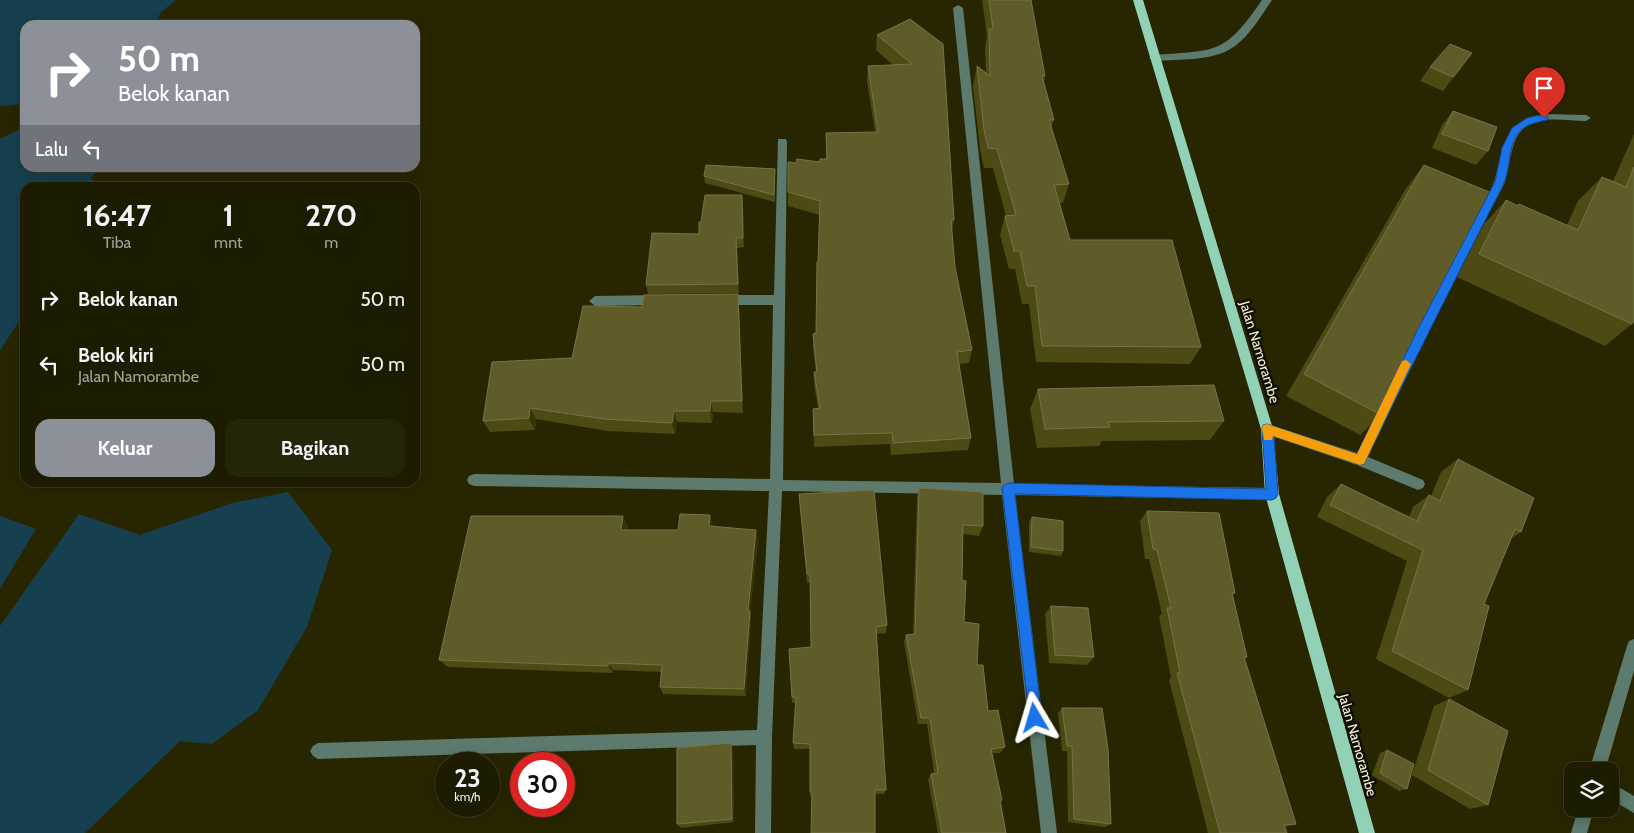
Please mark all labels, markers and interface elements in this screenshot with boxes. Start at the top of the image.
text: 50 m [118,37,200,80]
icon: right [35,40,100,105]
pin [1523,67,1565,118]
icon: arrive [1530,74,1558,102]
text: Belok kanan [118,80,230,107]
icon: left [78,135,106,163]
text: Lalu [35,138,68,161]
text: 16:47 [83,197,151,234]
text: 1 [223,197,234,234]
text: 270 [305,197,357,234]
text: Tiba [103,233,131,252]
text: mnt [214,233,242,252]
text: m [324,233,338,252]
icon: right [35,286,63,314]
text: Belok kanan [78,288,178,311]
text: 50 m [361,288,405,311]
street label: Jalan Namorambe [1236,298,1284,405]
text: Belok kiri [78,344,154,367]
icon: left [35,351,63,379]
text: 50 m [361,353,405,376]
text: Jalan Namorambe [78,367,199,386]
button: Keluar [35,419,215,477]
button: Bagikan [225,419,405,477]
position arrow [1008,691,1060,743]
street label: Jalan Namorambe [1334,691,1381,798]
speed limit sign: 30 [510,752,575,817]
map controls [1564,762,1619,817]
button: layers [1564,762,1619,817]
text: 23 [454,763,481,793]
text: km/h [454,789,481,804]

